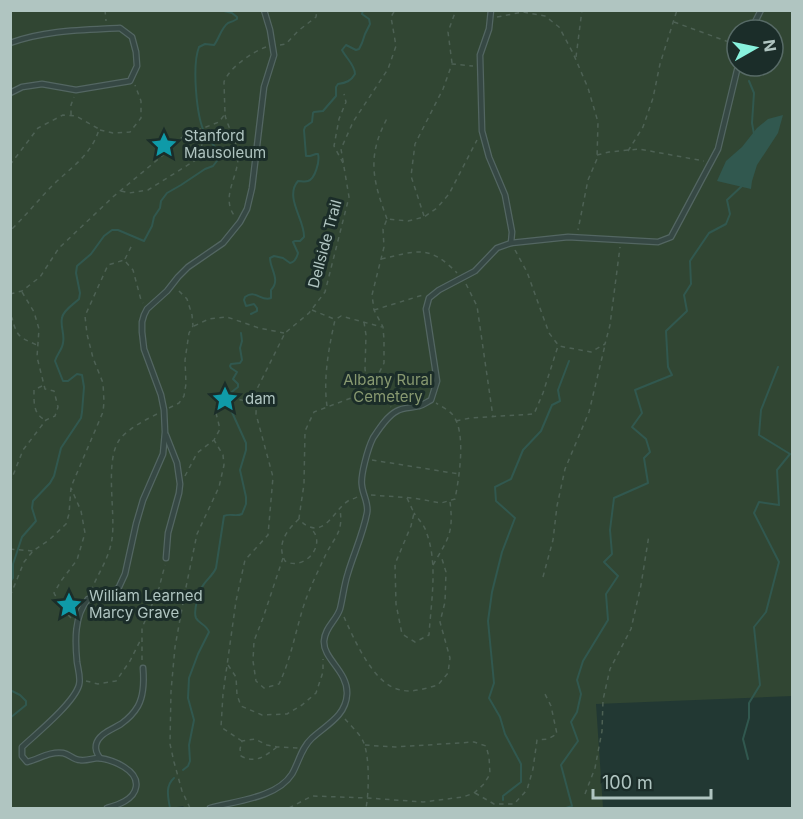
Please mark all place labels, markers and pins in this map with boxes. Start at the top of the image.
place label: Stanford Mausoleum [184,126,266,162]
place icon: Stanford Mausoleum [149,130,179,160]
place icon: dam [210,384,240,414]
place label: dam [245,389,276,408]
place label: William Learned Marcy Grave [89,586,203,622]
place icon: William Learned Marcy Grave [54,590,84,620]

